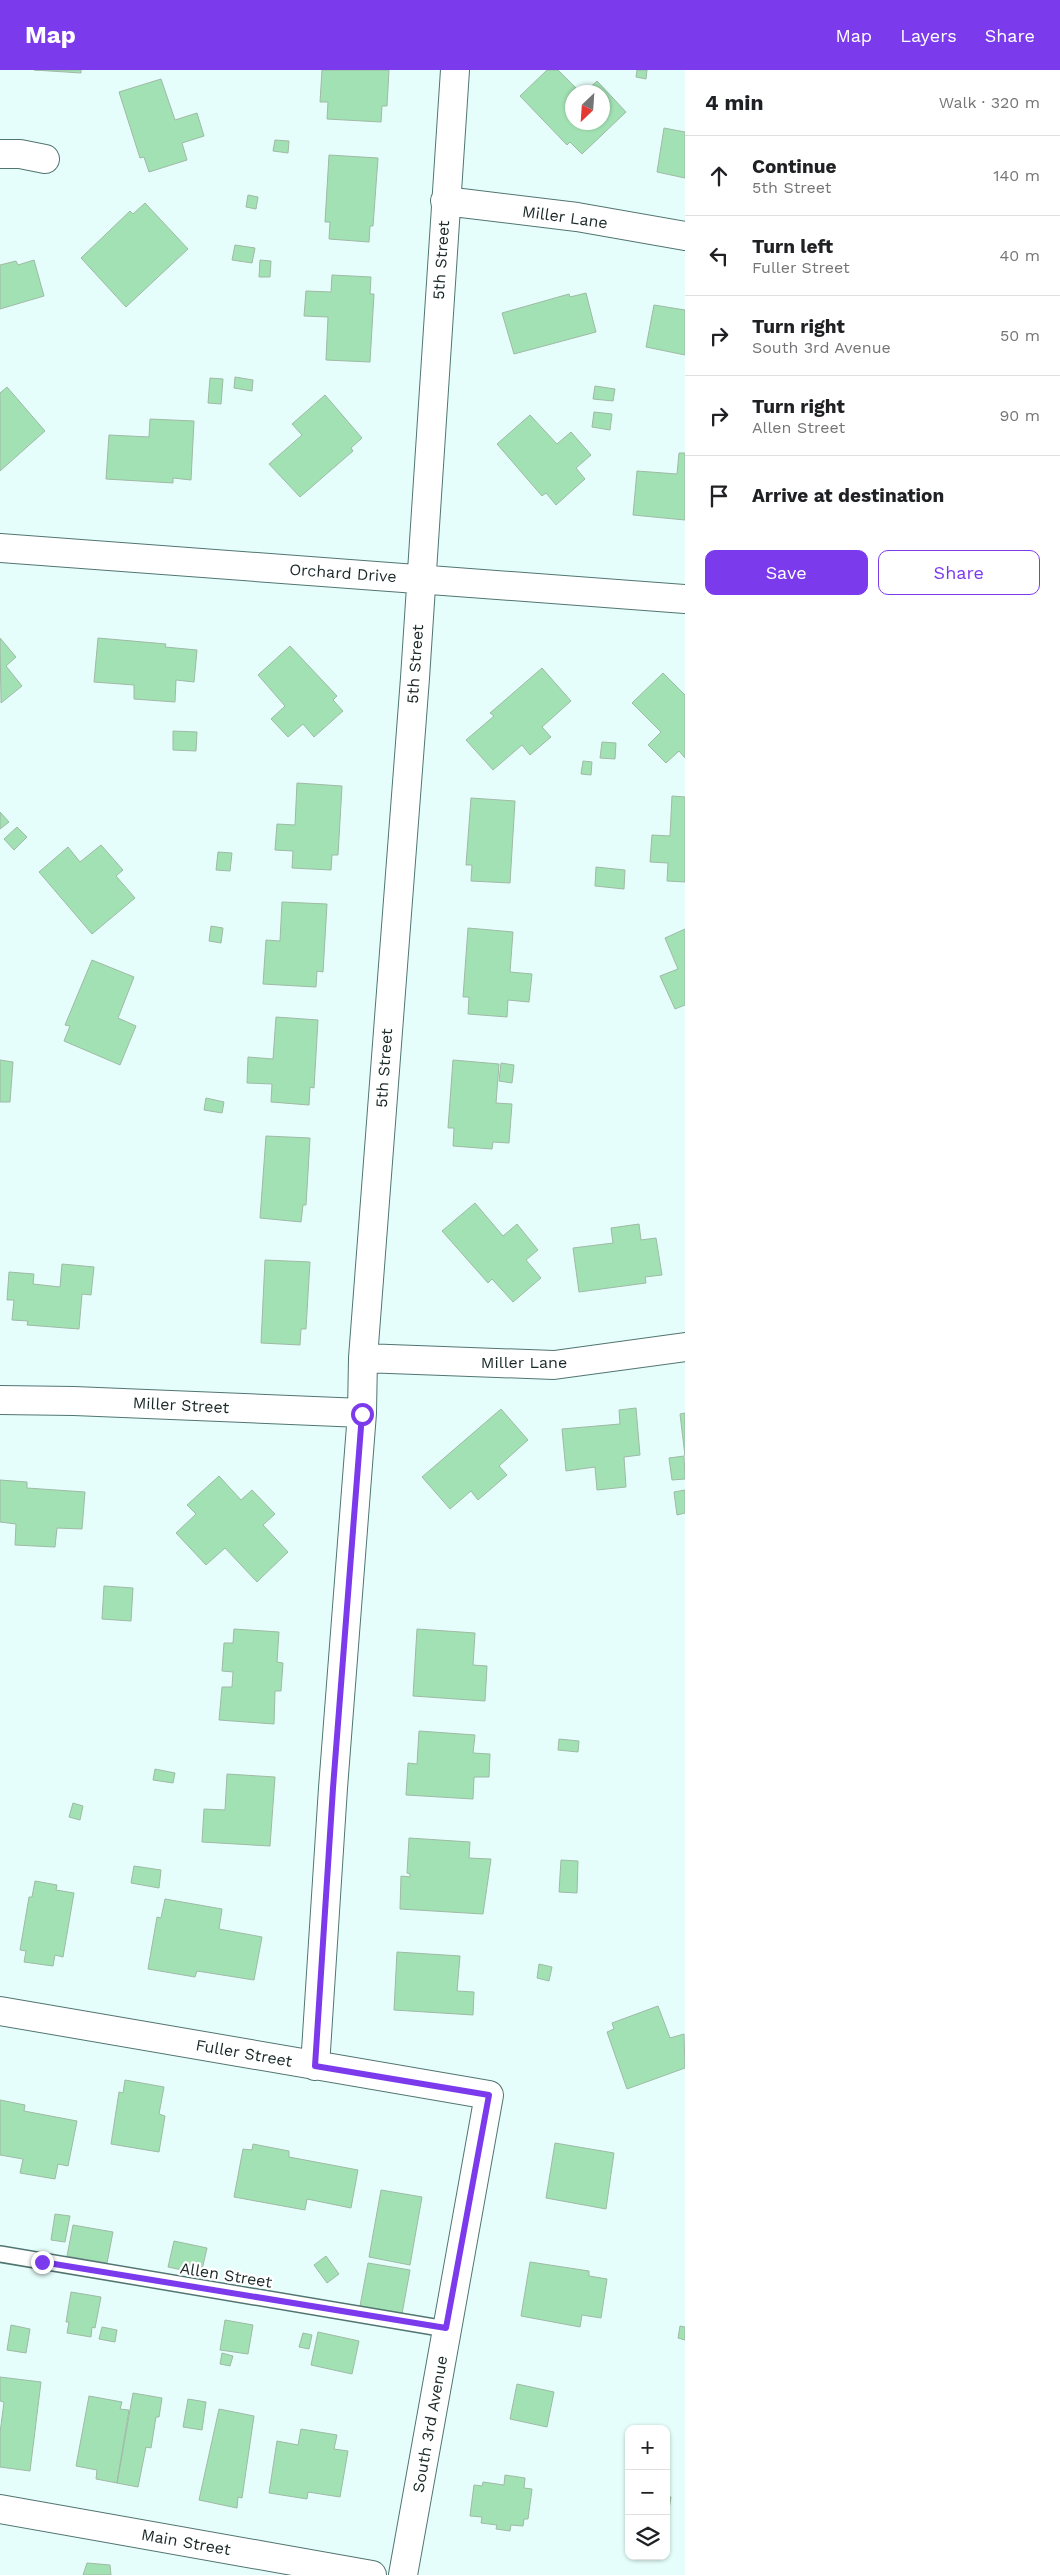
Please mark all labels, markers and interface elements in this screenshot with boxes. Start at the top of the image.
text: Map [25,21,76,49]
text: Map [835,25,872,46]
text: Layers [900,25,957,46]
text: Share [985,25,1035,46]
north arrow [565,85,610,130]
text: 4 min [705,90,763,115]
text: Walk · 320 m [939,93,1040,112]
text: Continue [752,155,836,178]
icon: ahead [705,162,733,190]
text: 140 m [993,166,1040,185]
text: 5th Street [752,178,832,197]
street label: Miller Lane [521,202,609,232]
street label: 5th Street [429,219,453,300]
text: Turn left [752,235,833,258]
icon: left [705,242,733,270]
text: 40 m [1000,246,1040,265]
text: Fuller Street [752,258,850,277]
text: Turn right [752,315,845,338]
icon: right [705,322,733,350]
text: 50 m [1000,326,1040,345]
text: South 3rd Avenue [752,338,891,357]
text: Turn right [752,395,845,418]
icon: right [705,402,733,430]
text: 90 m [999,406,1040,425]
text: Allen Street [752,418,845,437]
icon: arrive [705,482,733,510]
text: Arrive at destination [752,484,944,507]
button: Save [705,550,868,595]
button: Share [878,550,1040,595]
street label: Orchard Drive [289,560,397,586]
street label: 5th Street [403,623,427,704]
street label: 5th Street [372,1027,396,1108]
street label: Miller Lane [481,1353,567,1372]
street label: Miller Street [132,1393,230,1417]
route start [351,1403,374,1426]
street label: Fuller Street [194,2035,294,2071]
route end [31,2251,54,2274]
street label: Allen Street [179,2258,274,2292]
street label: South 3rd Avenue [409,2354,451,2494]
map controls [625,2425,670,2560]
button: + [625,2425,670,2470]
button: − [625,2470,670,2515]
button: layers [625,2515,670,2560]
street label: Main Street [140,2525,232,2559]

